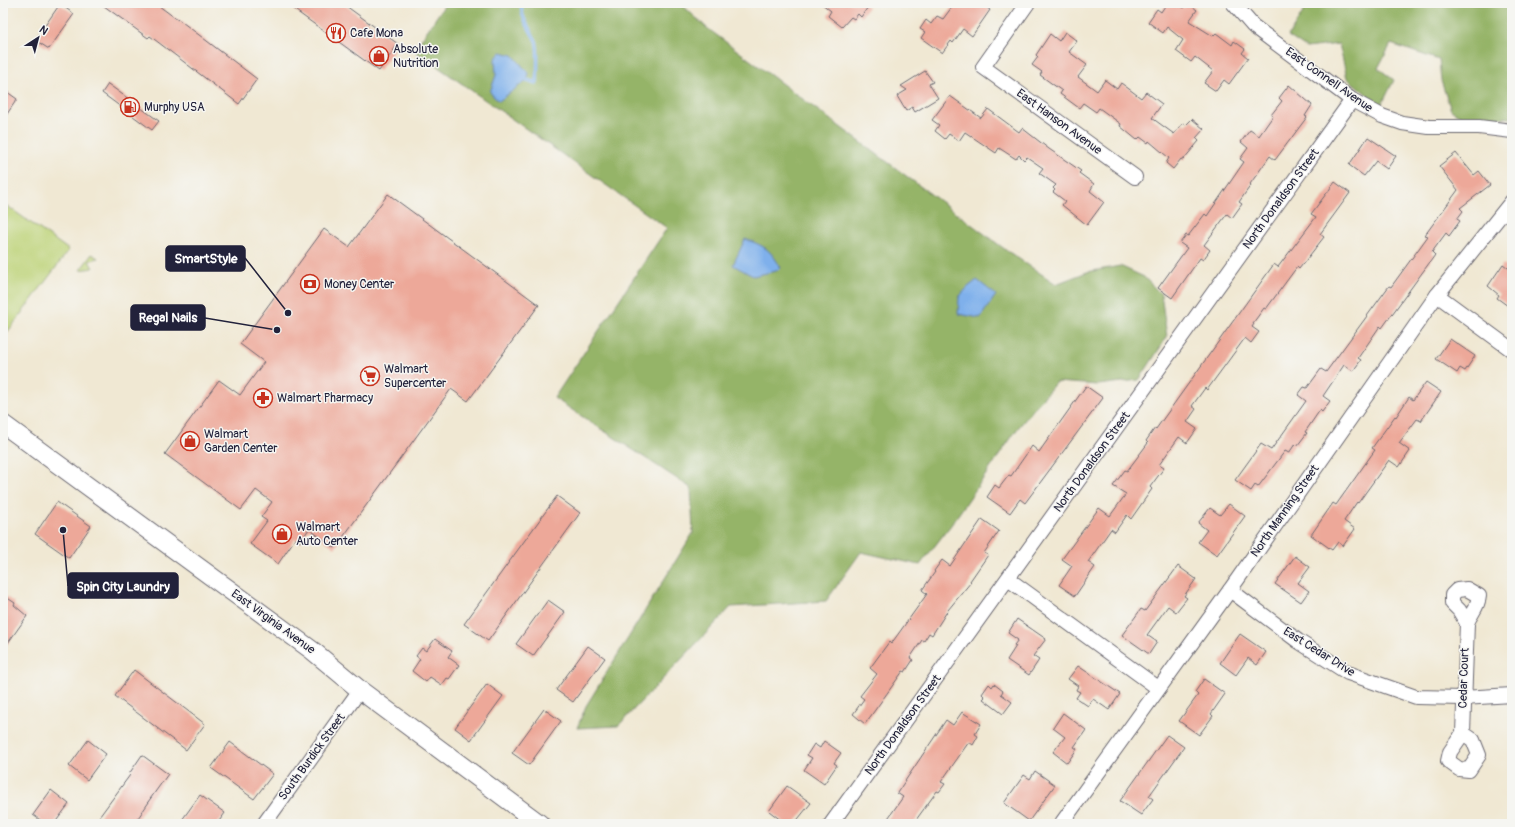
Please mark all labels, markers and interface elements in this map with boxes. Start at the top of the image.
north arrow [18,18,58,58]
restaurant icon: Cafe Mona [325,22,347,44]
text: N [37,23,51,38]
place label: Cafe Mona [350,26,403,41]
place label: Absolute Nutrition [393,42,439,71]
street label: East Connell Avenue [1282,44,1376,116]
shop icon: Absolute Nutrition [368,45,390,67]
street label: East Hanson Avenue [1013,86,1105,158]
fuel station icon: Murphy USA [119,96,141,118]
place label: Murphy USA [144,100,205,115]
street label: North Donaldson Street [1240,146,1323,252]
callout: SmartStyle [166,246,245,271]
text: SmartStyle [175,251,238,267]
bank icon: Money Center [299,273,321,295]
place label: Money Center [324,277,395,292]
callout: Regal Nails [131,305,205,330]
text: Regal Nails [139,310,197,326]
place label: Walmart Supercenter [384,362,447,391]
supermarket icon: Walmart Supercenter [359,365,381,387]
pharmacy icon: Walmart Pharmacy [252,387,274,409]
place label: Walmart Pharmacy [277,391,373,406]
street label: North Donaldson Street [1051,409,1134,515]
place label: Walmart Garden Center [204,427,278,456]
shop icon: Walmart Garden Center [179,430,201,452]
street label: North Manning Street [1247,462,1323,560]
place label: Walmart Auto Center [296,520,359,549]
shop icon: Walmart Auto Center [271,523,293,545]
callout: Spin City Laundry [68,573,178,598]
text: Spin City Laundry [76,579,170,595]
street label: East Virginia Avenue [228,586,318,658]
street label: East Cedar Drive [1280,624,1358,680]
street label: Cedar Court [1455,647,1473,709]
street label: North Donaldson Street [862,672,945,778]
street label: South Burdick Street [275,711,349,803]

